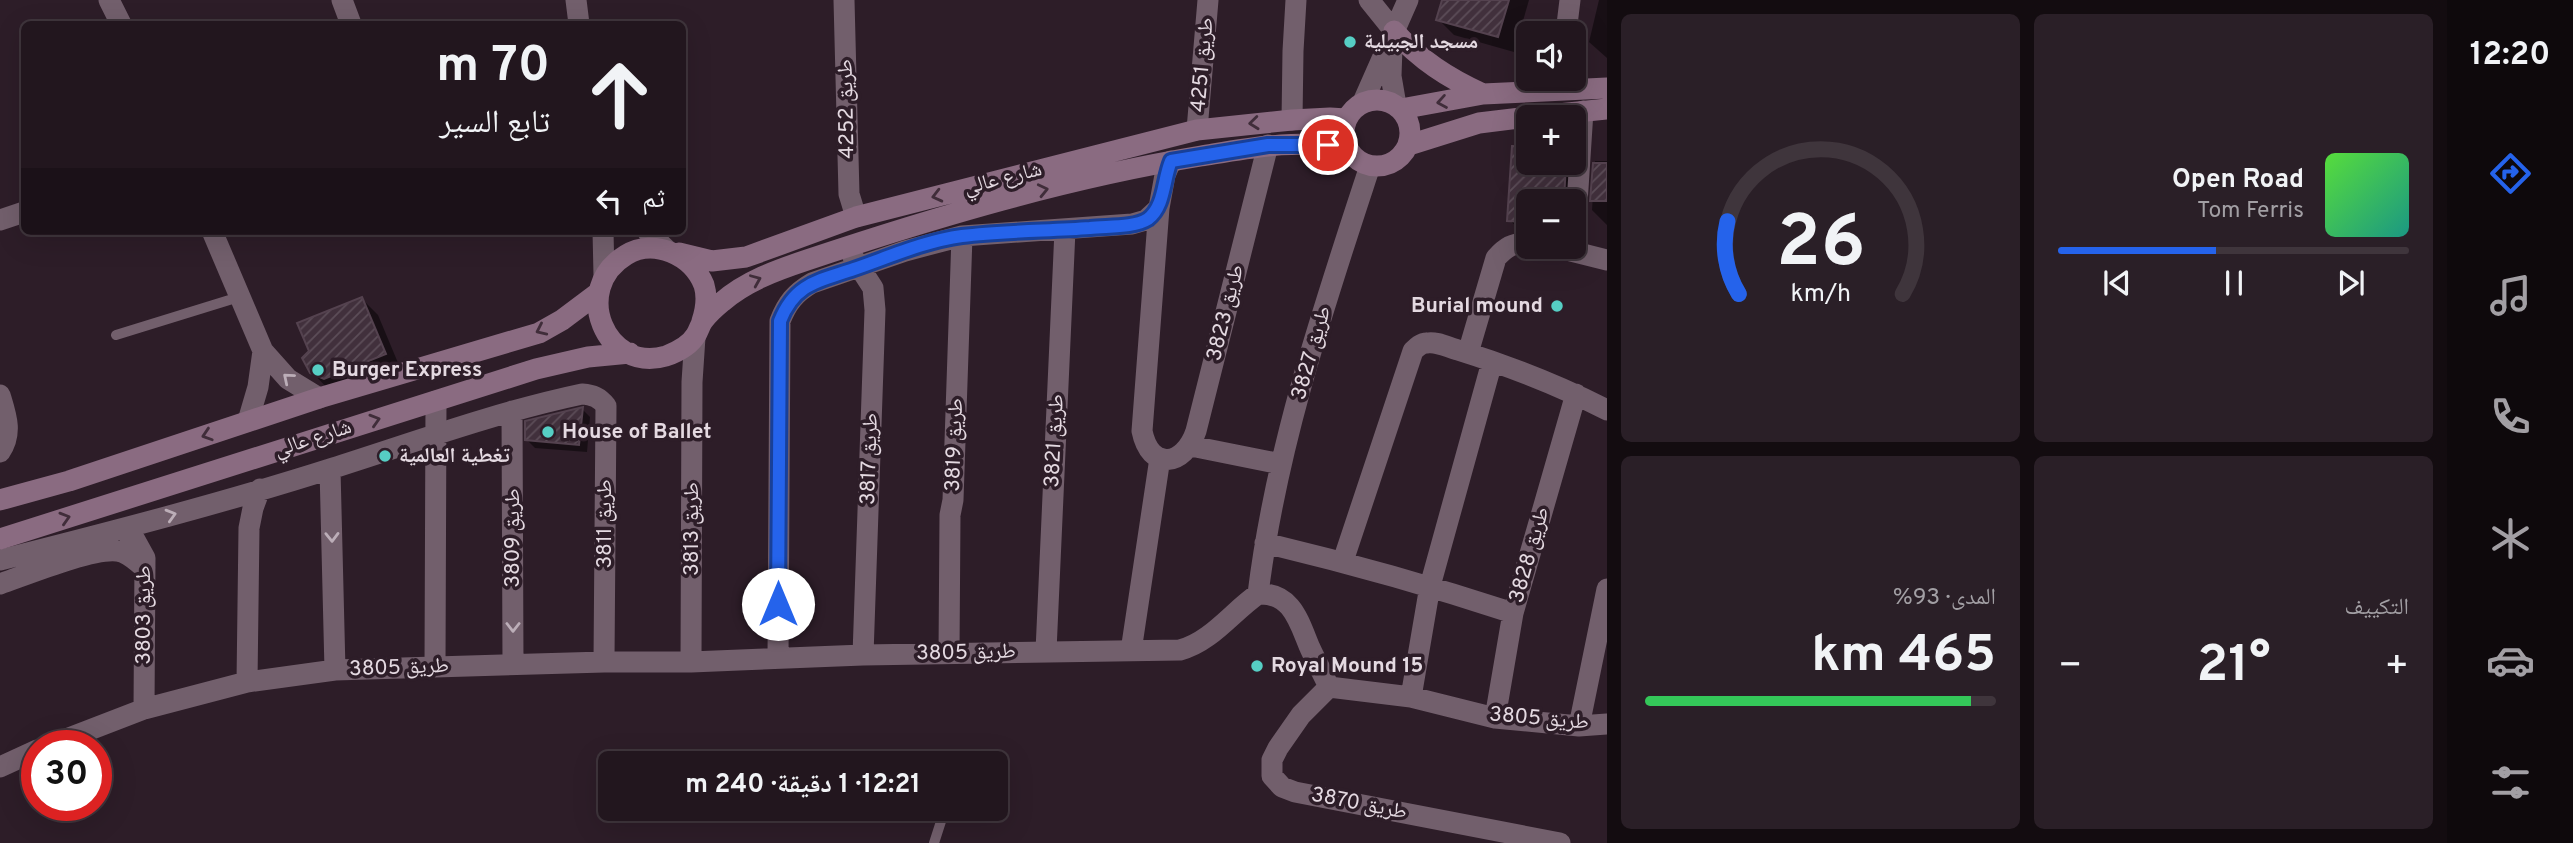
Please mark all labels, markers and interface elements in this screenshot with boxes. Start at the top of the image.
street label: طريق 4251 [1185,17,1221,113]
map controls [1516,21,1586,259]
button: sound [1516,21,1586,91]
place label: مسجد الجبيلية [1364,29,1478,56]
marker: مسجد الجبيلية [1342,34,1358,50]
text: 12:20 [2470,36,2550,76]
text: 70 m [436,37,550,99]
icon: ahead [574,49,665,140]
street label: طريق 4252 [833,59,861,159]
one-way arrow [1436,94,1448,109]
text: تابع السير [439,104,550,144]
button: + [1516,105,1586,175]
one-way arrow [1248,115,1259,130]
pin [1298,115,1358,175]
icon: arrive [1309,126,1347,164]
icon: directions [2486,149,2535,198]
street label: شارع عالي [961,156,1045,203]
text: Open Road [2172,164,2304,197]
icon: left [590,182,628,220]
text: ثم [642,184,665,217]
one-way arrow [1037,184,1049,198]
one-way arrow [931,188,943,202]
button: − [1516,189,1586,259]
text: Tom Ferris [2197,197,2304,226]
text: 26 [1776,200,1865,292]
street label: طريق 3823 [1201,262,1251,364]
icon: previous [2098,264,2136,302]
icon: pause [2215,264,2253,302]
icon: next [2332,264,2370,302]
icon: music [2486,271,2535,320]
one-way arrow [749,274,761,288]
text: km/h [1790,279,1851,311]
place label: Burial mound [1411,293,1543,320]
marker: Burial mound [1549,298,1565,314]
street label: طريق 3827 [1286,303,1338,403]
one-way arrow [536,322,548,336]
place label: Burger Express [332,357,482,384]
marker: Burger Express [310,362,326,378]
one-way arrow [284,374,297,386]
icon: phone [2486,392,2535,441]
street label: طريق 3821 [1039,393,1071,489]
street label: طريق 3819 [940,398,970,492]
street label: طريق 3817 [855,412,885,506]
one-way arrow [369,413,381,428]
street label: شارع عالي [271,414,355,465]
place label: House of Ballet [562,419,712,446]
marker: House of Ballet [540,424,556,440]
one-way arrow [201,426,213,441]
place label: تغطية العالمية [399,443,510,470]
marker: تغطية العالمية [377,448,393,464]
street label: طريق 3811 [592,479,619,569]
street label: طريق 3813 [679,482,706,576]
street label: طريق 3809 [500,488,527,588]
street label: طريق 3828 [1503,504,1557,606]
one-way arrow [165,508,177,523]
one-way arrow [59,512,71,527]
icon: climate [2486,514,2535,563]
one-way arrow [324,532,340,543]
street label: طريق 3803 [131,565,158,665]
position arrow [741,567,815,641]
text: المدى · 93% [1893,584,1996,613]
text: التكييف [2344,594,2409,623]
one-way arrow [505,622,521,632]
text: 465 km [1811,624,1996,690]
text: 21° [2196,634,2271,700]
icon: car [2486,636,2535,685]
street label: طريق 3805 [916,639,1016,667]
text: − [2058,643,2083,692]
text: + [2384,643,2409,692]
street label: طريق 3805 [349,653,449,683]
place label: Royal Mound 15 [1271,653,1423,680]
marker: Royal Mound 15 [1249,658,1265,674]
street label: طريق 3805 [1488,701,1590,737]
speed limit sign: 30 [21,730,112,821]
icon: filters [2486,758,2535,807]
text: 12:21 · 1 دقيقة · 240 m [685,769,921,802]
street label: طريق 3870 [1309,781,1409,827]

